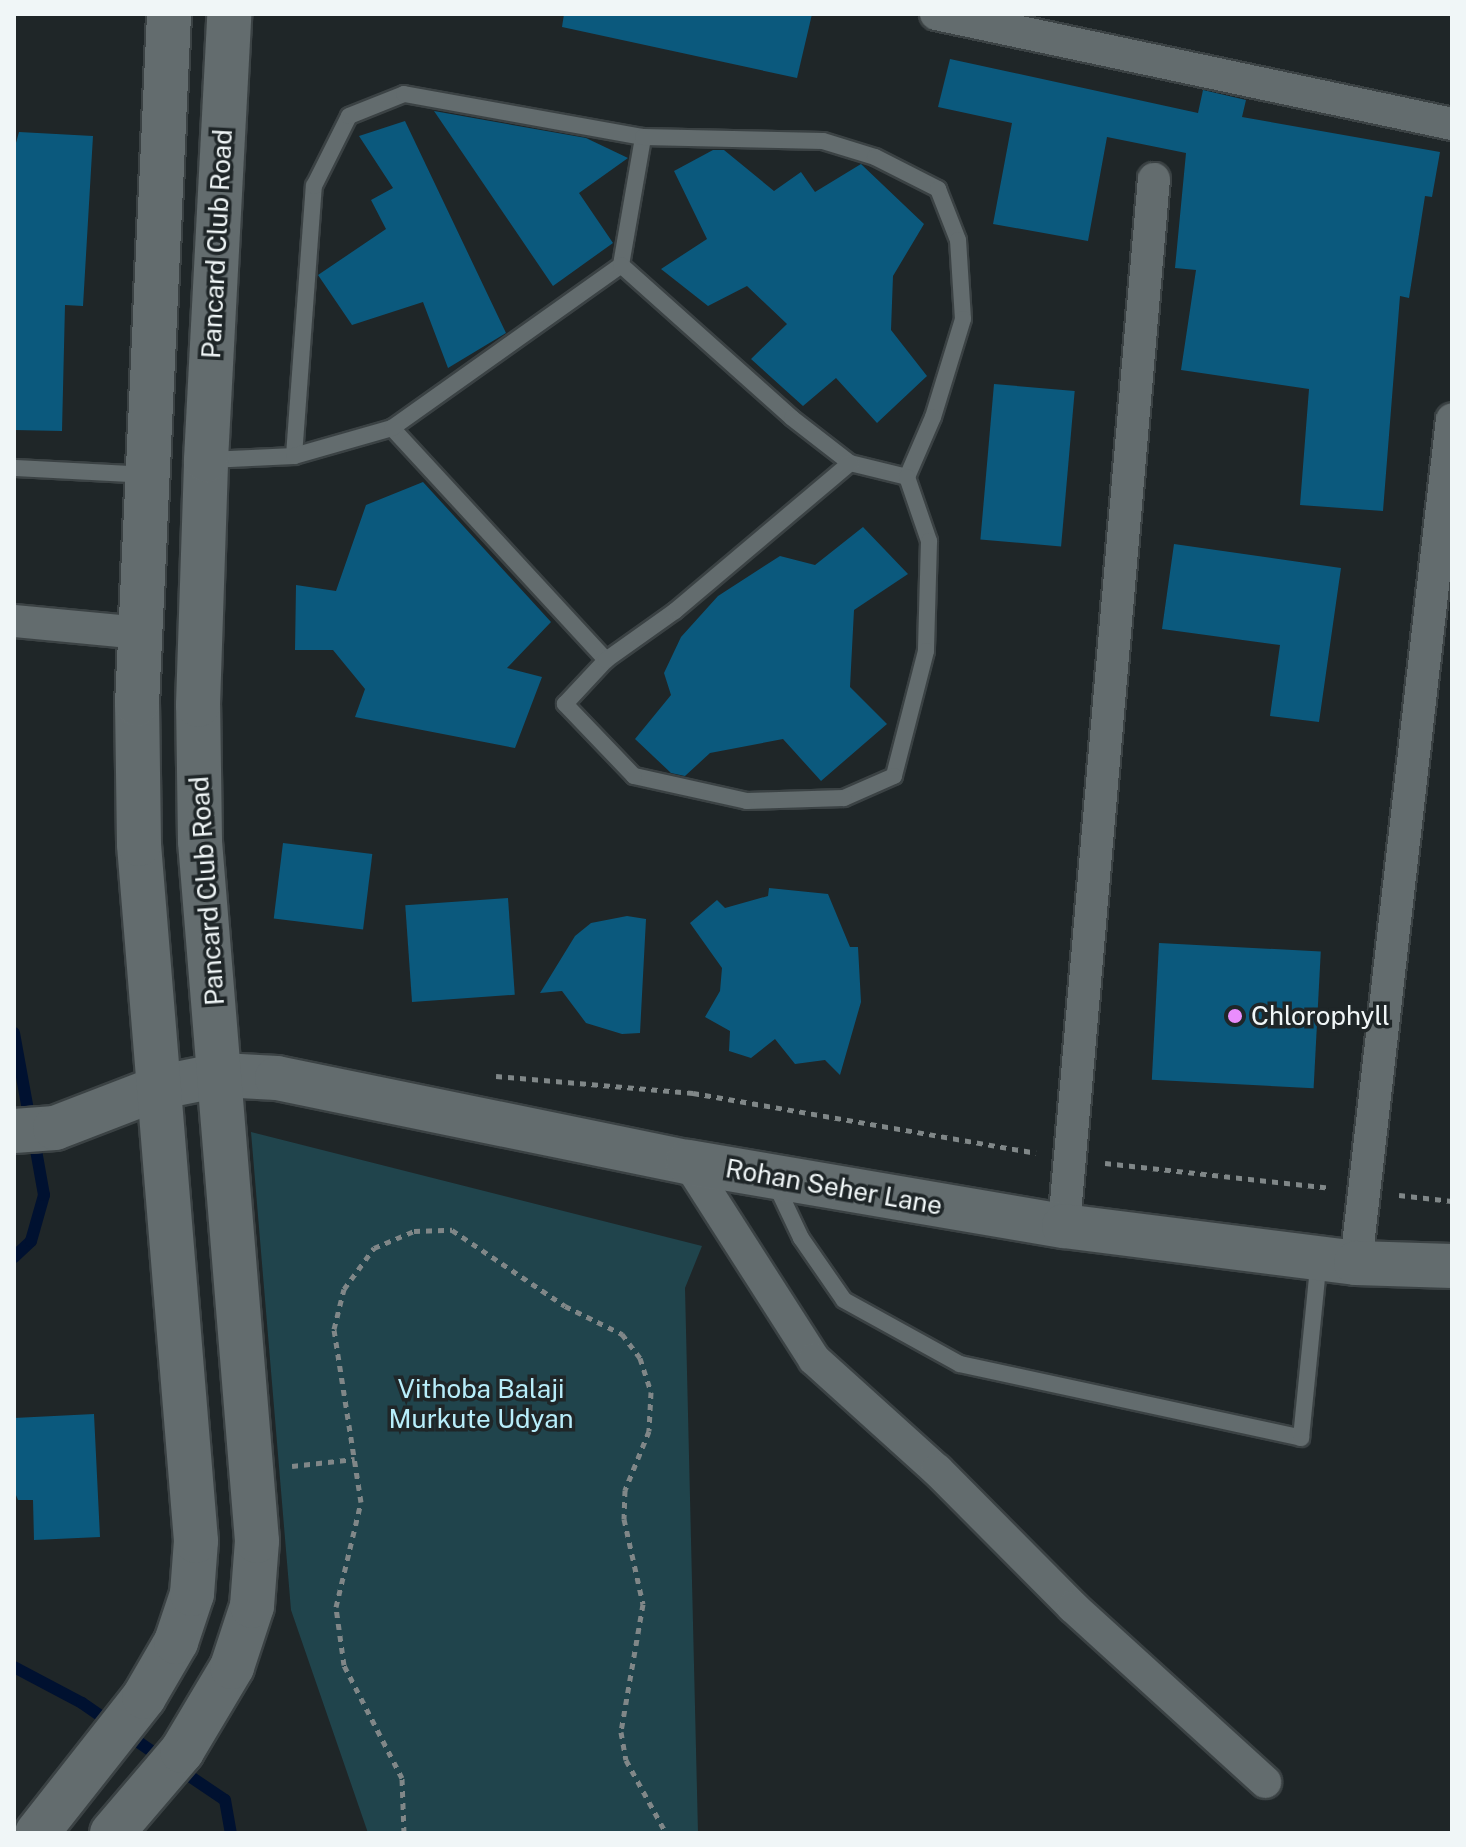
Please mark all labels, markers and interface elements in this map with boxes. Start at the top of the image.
street label: Pancard Club Road [195,128,239,360]
street label: Pancard Club Road [183,775,231,1007]
place label: Chlorophyll [1251,1000,1390,1032]
marker: Chlorophyll [1226,1007,1244,1025]
street label: Rohan Seher Lane [723,1153,945,1221]
park label: Vithoba Balaji Murkute Udyan [388,1373,574,1434]

